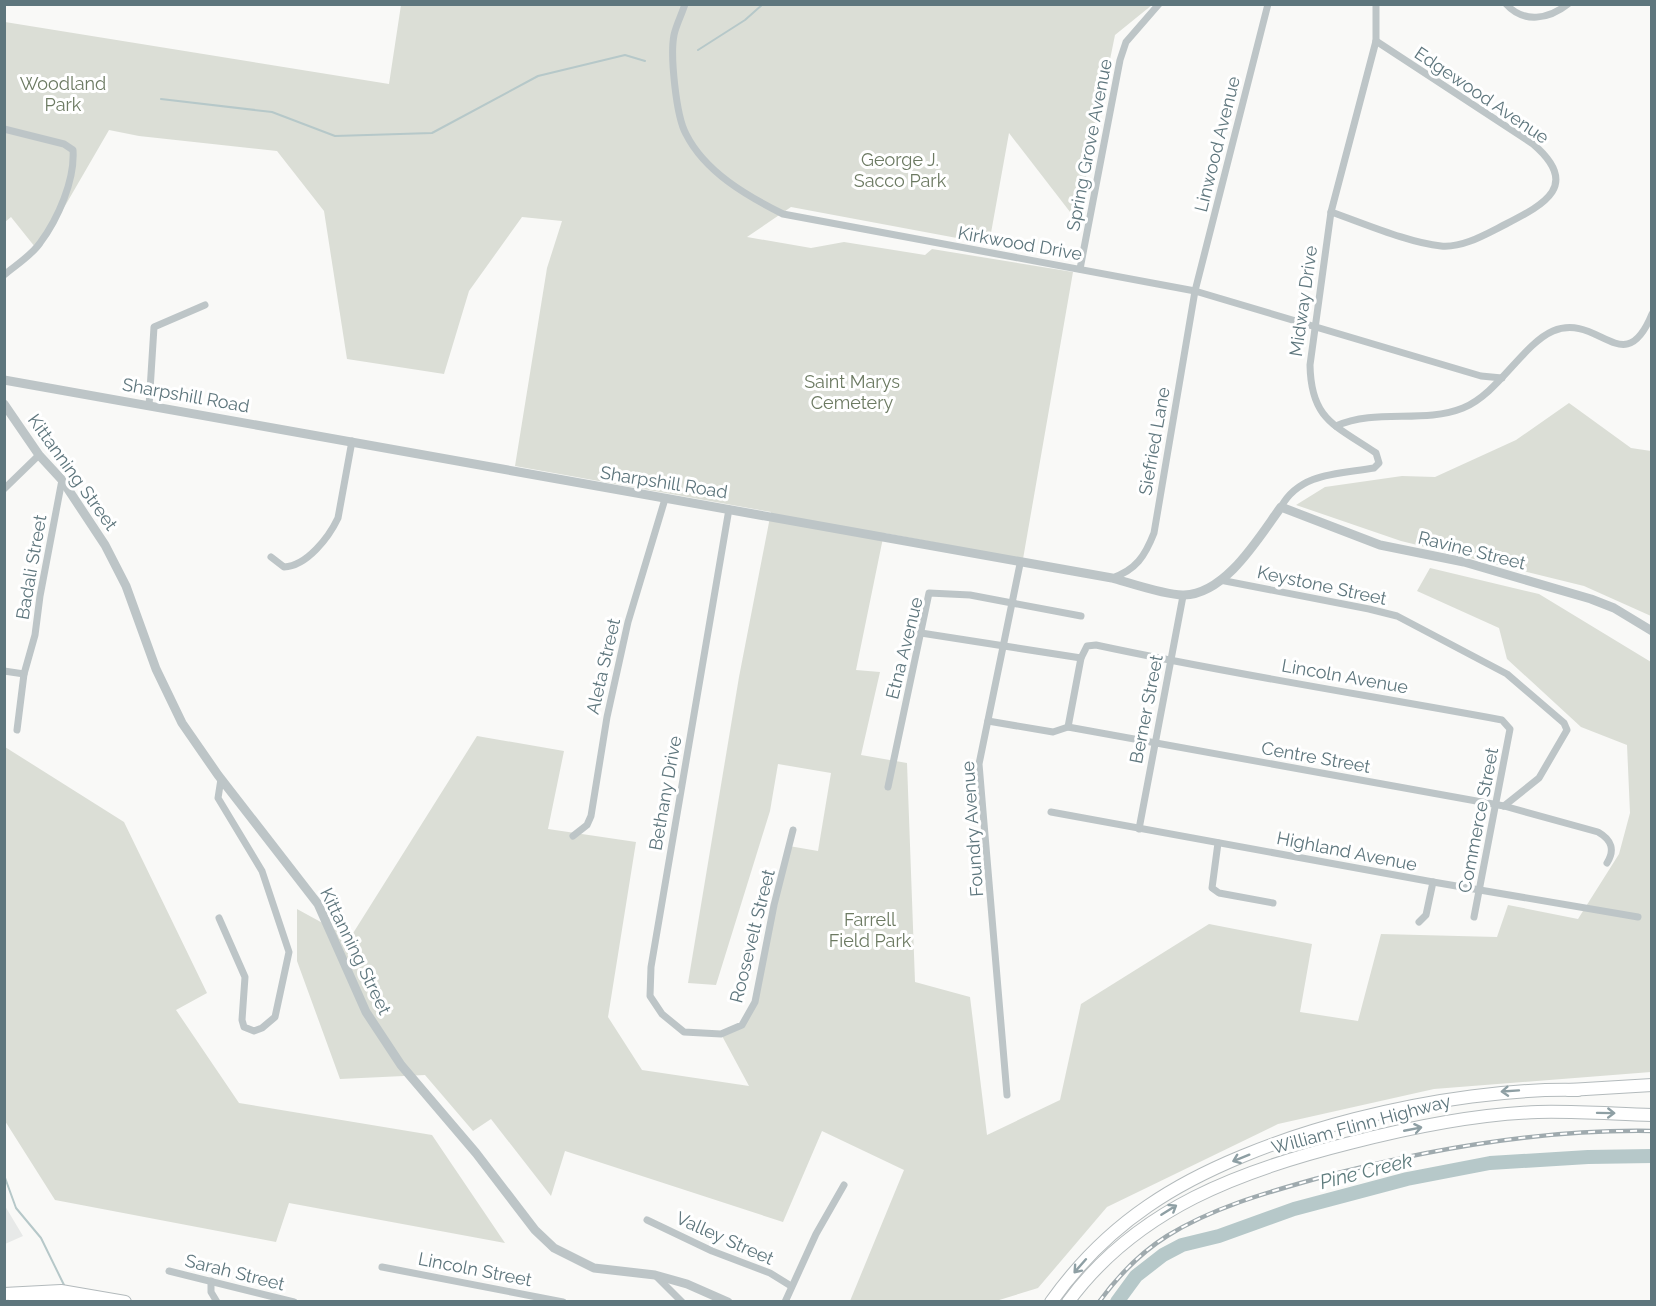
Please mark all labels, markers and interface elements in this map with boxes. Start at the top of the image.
street label: Edgewood Avenue [1411,42,1553,148]
street label: Spring Grove Avenue [1062,57,1116,233]
park label: Woodland Park [20,73,106,115]
street label: Linwood Avenue [1190,74,1244,214]
park label: George J. Sacco Park [854,149,947,191]
street label: Kirkwood Drive [956,222,1084,264]
street label: Midway Drive [1285,244,1321,358]
park label: Saint Marys Cemetery [804,371,900,413]
street label: Sharpshill Road [121,373,251,417]
street label: Siefried Lane [1134,385,1174,497]
street label: Kittanning Street [24,410,122,534]
street label: Sharpshill Road [599,462,729,502]
street label: Badali Street [11,513,51,621]
street label: Ravine Street [1416,526,1528,574]
street label: Keystone Street [1255,561,1389,609]
street label: Etna Avenue [881,594,927,701]
street label: Aleta Street [582,616,624,716]
street label: Berner Street [1125,653,1167,765]
street label: Lincoln Avenue [1280,655,1410,698]
street label: Bethany Drive [645,734,685,852]
street label: Centre Street [1260,737,1372,777]
street label: Commerce Street [1454,746,1502,894]
street label: Foundry Avenue [957,760,987,898]
street label: Highland Avenue [1275,827,1419,875]
street label: Roosevelt Street [725,867,779,1005]
street label: Kittanning Street [316,884,396,1018]
park label: Farrell Field Park [829,909,912,951]
one-way arrow [1501,1086,1521,1097]
street label: William Flinn Highway [1269,1090,1453,1158]
one-way arrow [1596,1108,1616,1119]
one-way arrow [1402,1123,1422,1134]
water label: Pine Creek [1317,1148,1415,1194]
one-way arrow [1232,1153,1251,1164]
one-way arrow [1160,1203,1177,1215]
street label: Valley Street [673,1207,777,1269]
street label: Lincoln Street [416,1248,534,1290]
street label: Sarah Street [183,1249,287,1295]
one-way arrow [1073,1258,1087,1273]

